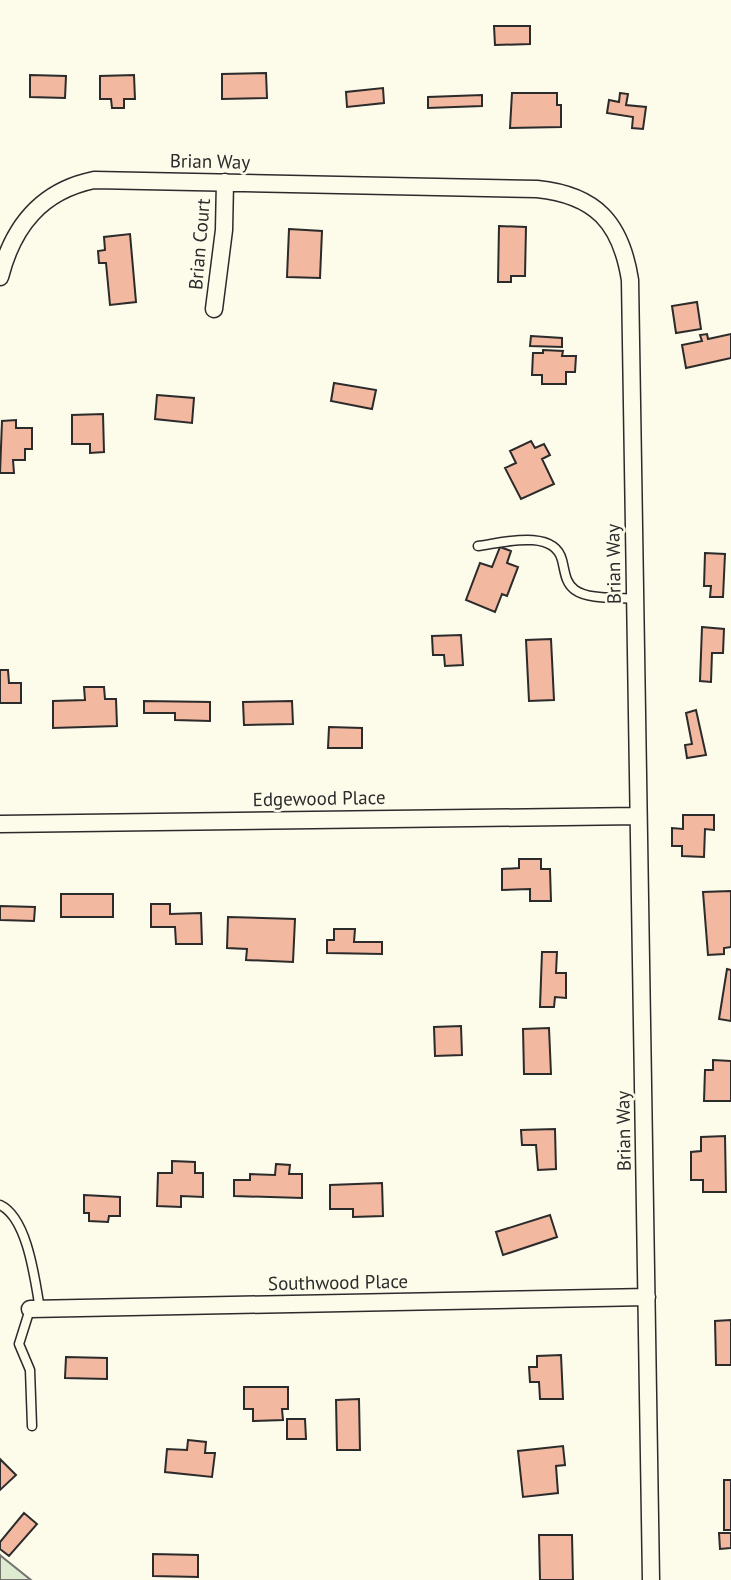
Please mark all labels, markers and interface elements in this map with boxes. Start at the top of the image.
street label: Brian Way [170,148,251,174]
street label: Brian Court [183,197,215,291]
street label: Brian Way [600,523,626,604]
street label: Edgewood Place [252,785,386,811]
street label: Brian Way [610,1090,636,1171]
street label: Southwood Place [268,1269,408,1295]

